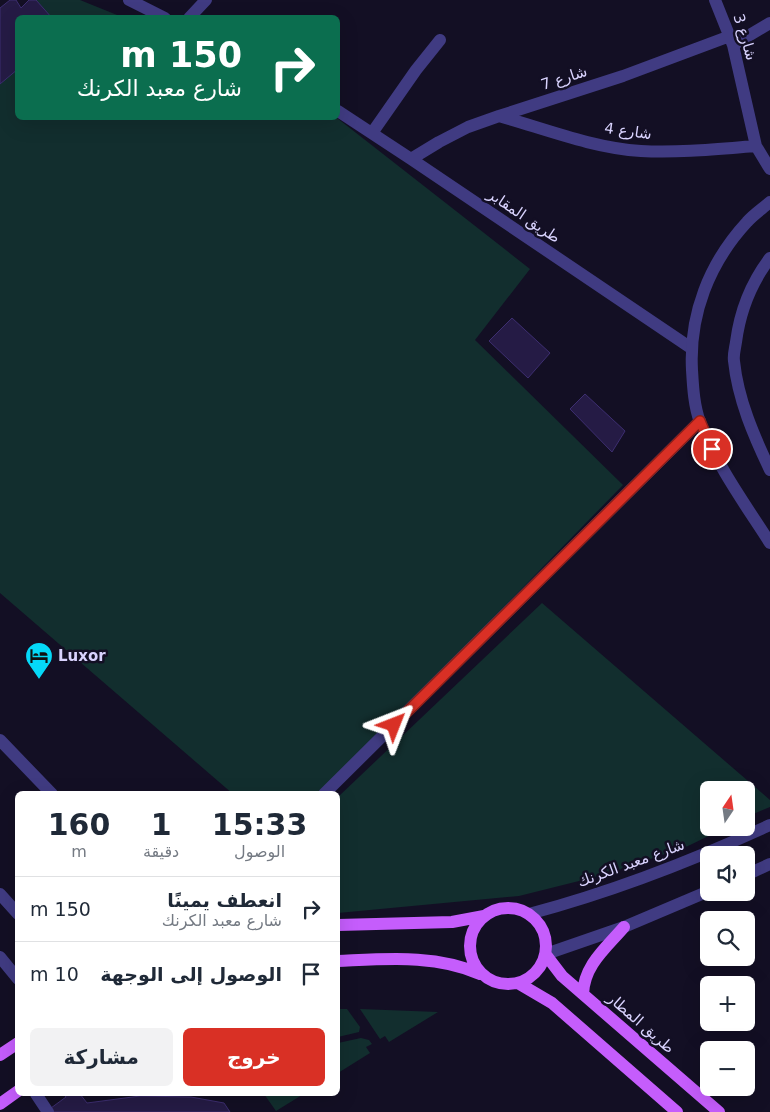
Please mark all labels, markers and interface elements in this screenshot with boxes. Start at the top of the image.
street label: شارع 3 [729,12,761,62]
text: 150 m [120,35,242,75]
icon: right [260,35,325,100]
street label: شارع 7 [539,62,589,94]
text: شارع معبد الكرنك [77,76,242,101]
street label: شارع 4 [603,119,653,143]
street label: طريق المقابر [483,185,564,247]
pin [691,428,733,470]
icon: arrive [698,435,726,463]
hotel icon: Luxor [24,641,54,680]
place label: Luxor [58,647,106,665]
position arrow [367,698,419,750]
north arrow [700,781,755,836]
map controls [700,781,755,1096]
text: 160 [48,807,110,842]
text: 1 [151,807,172,842]
text: 15:33 [212,807,307,842]
street label: شارع معبد الكرنك [575,835,687,891]
text: m [71,842,87,861]
text: دقيقة [143,842,179,861]
text: الوصول [234,842,285,861]
button: sound [700,846,755,901]
text: انعطف يمينًا [167,889,282,911]
icon: right [297,895,325,923]
text: 150 m [30,898,91,920]
text: شارع معبد الكرنك [162,911,282,930]
button: search [700,911,755,966]
icon: arrive [297,960,325,988]
text: 10 m [30,963,79,985]
text: الوصول إلى الوجهة [100,963,282,985]
button: + [700,976,755,1031]
street label: طريق المطار [603,988,678,1057]
button: مشاركة [30,1028,173,1086]
button: خروج [183,1028,325,1086]
button: − [700,1041,755,1096]

